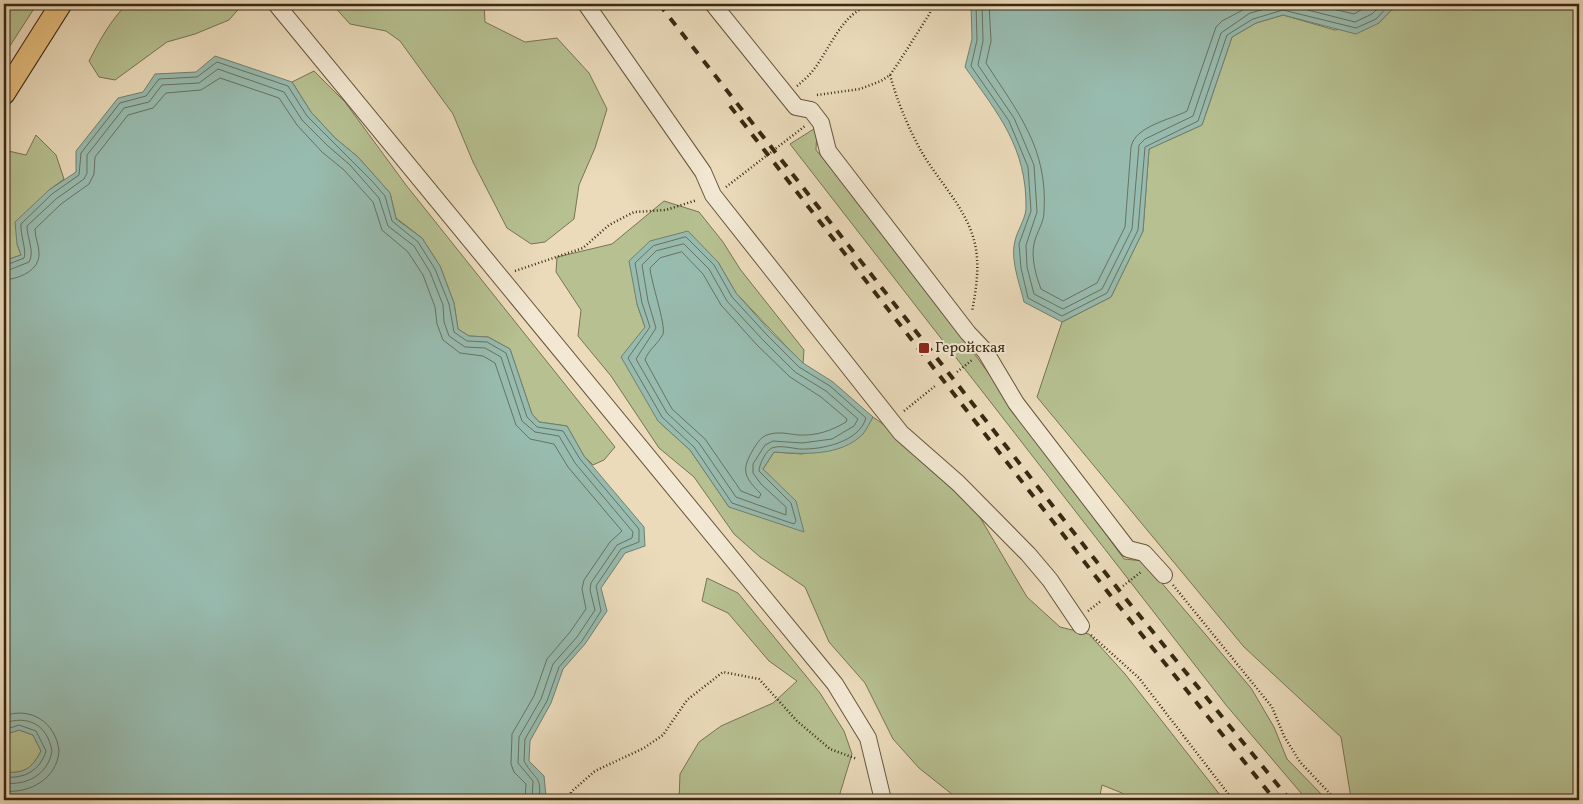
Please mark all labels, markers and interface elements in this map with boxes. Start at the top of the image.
place label: Геройская [935,338,1005,359]
marker: Геройская [917,341,931,355]

